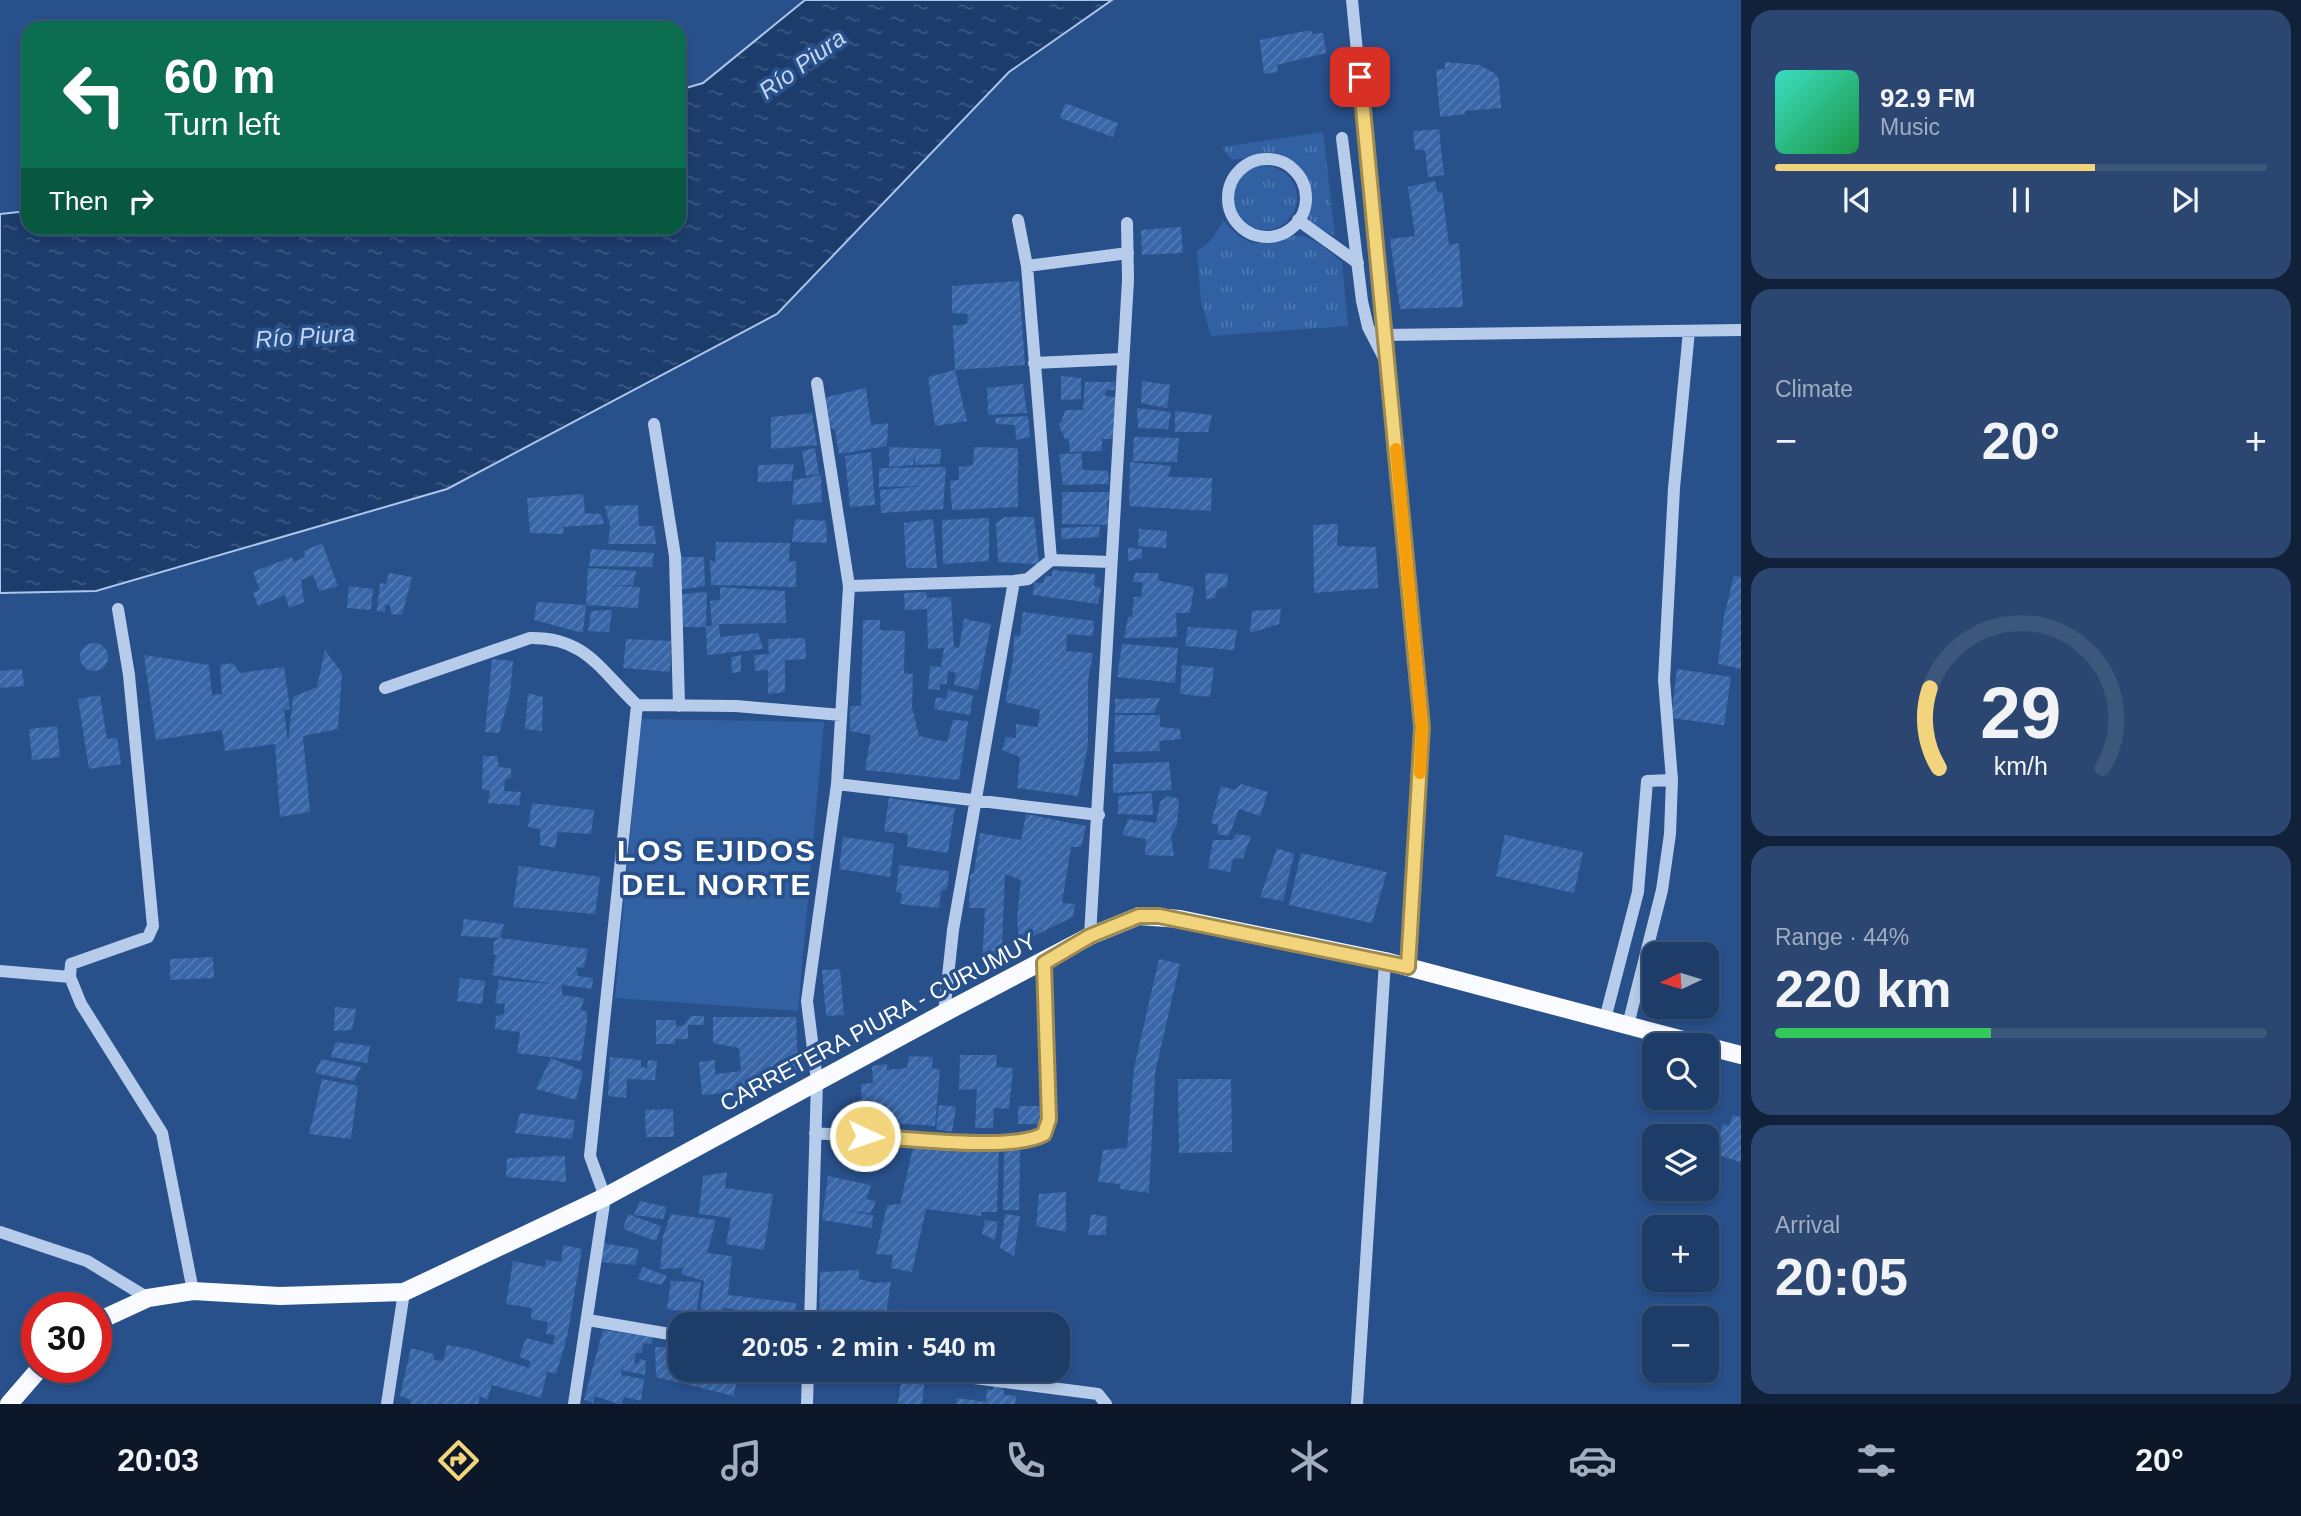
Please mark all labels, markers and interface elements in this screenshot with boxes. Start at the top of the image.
water label: Río Piura [754,24,850,104]
pin [1330,47,1390,107]
icon: left [49,49,140,140]
text: 60 m [164,49,276,103]
icon: arrive [1341,58,1379,96]
text: 92.9 FM [1880,83,1975,113]
text: Turn left [164,106,280,142]
text: Music [1880,114,1940,140]
icon: previous [1838,181,1876,219]
icon: pause [2002,181,2040,219]
icon: next [2166,181,2204,219]
icon: right [122,182,160,220]
text: Then [49,186,108,216]
water label: Río Piura [254,319,356,353]
text: Climate [1775,376,1853,402]
text: 20° [1982,412,2060,470]
text: − [1775,420,1797,462]
text: + [2245,420,2267,462]
text: 29 [1981,672,2061,753]
text: km/h [1994,752,2048,780]
district label: LOS EJIDOS DEL NORTE [617,834,817,901]
text: Range · 44% [1775,924,1909,950]
street label: CARRETERA PIURA - CURUMUY [716,927,1040,1117]
north arrow [1642,942,1718,1018]
map controls [1642,942,1719,1383]
text: 220 km [1775,960,1951,1018]
button: search [1642,1033,1719,1110]
position arrow [828,1099,902,1173]
button: layers [1642,1124,1719,1201]
text: Arrival [1775,1212,1840,1238]
button: + [1642,1215,1719,1292]
text: 20:05 [1775,1248,1908,1306]
speed limit sign: 30 [21,1292,112,1383]
button: − [1642,1306,1719,1383]
text: 20:05 · 2 min · 540 m [742,1332,996,1362]
icon: directions [434,1436,483,1485]
icon: music [717,1436,766,1485]
icon: phone [1001,1436,1050,1485]
icon: climate [1285,1436,1334,1485]
icon: car [1568,1436,1617,1485]
icon: filters [1852,1436,1901,1485]
text: 20:03 [117,1442,199,1478]
text: 20° [2135,1442,2184,1478]

